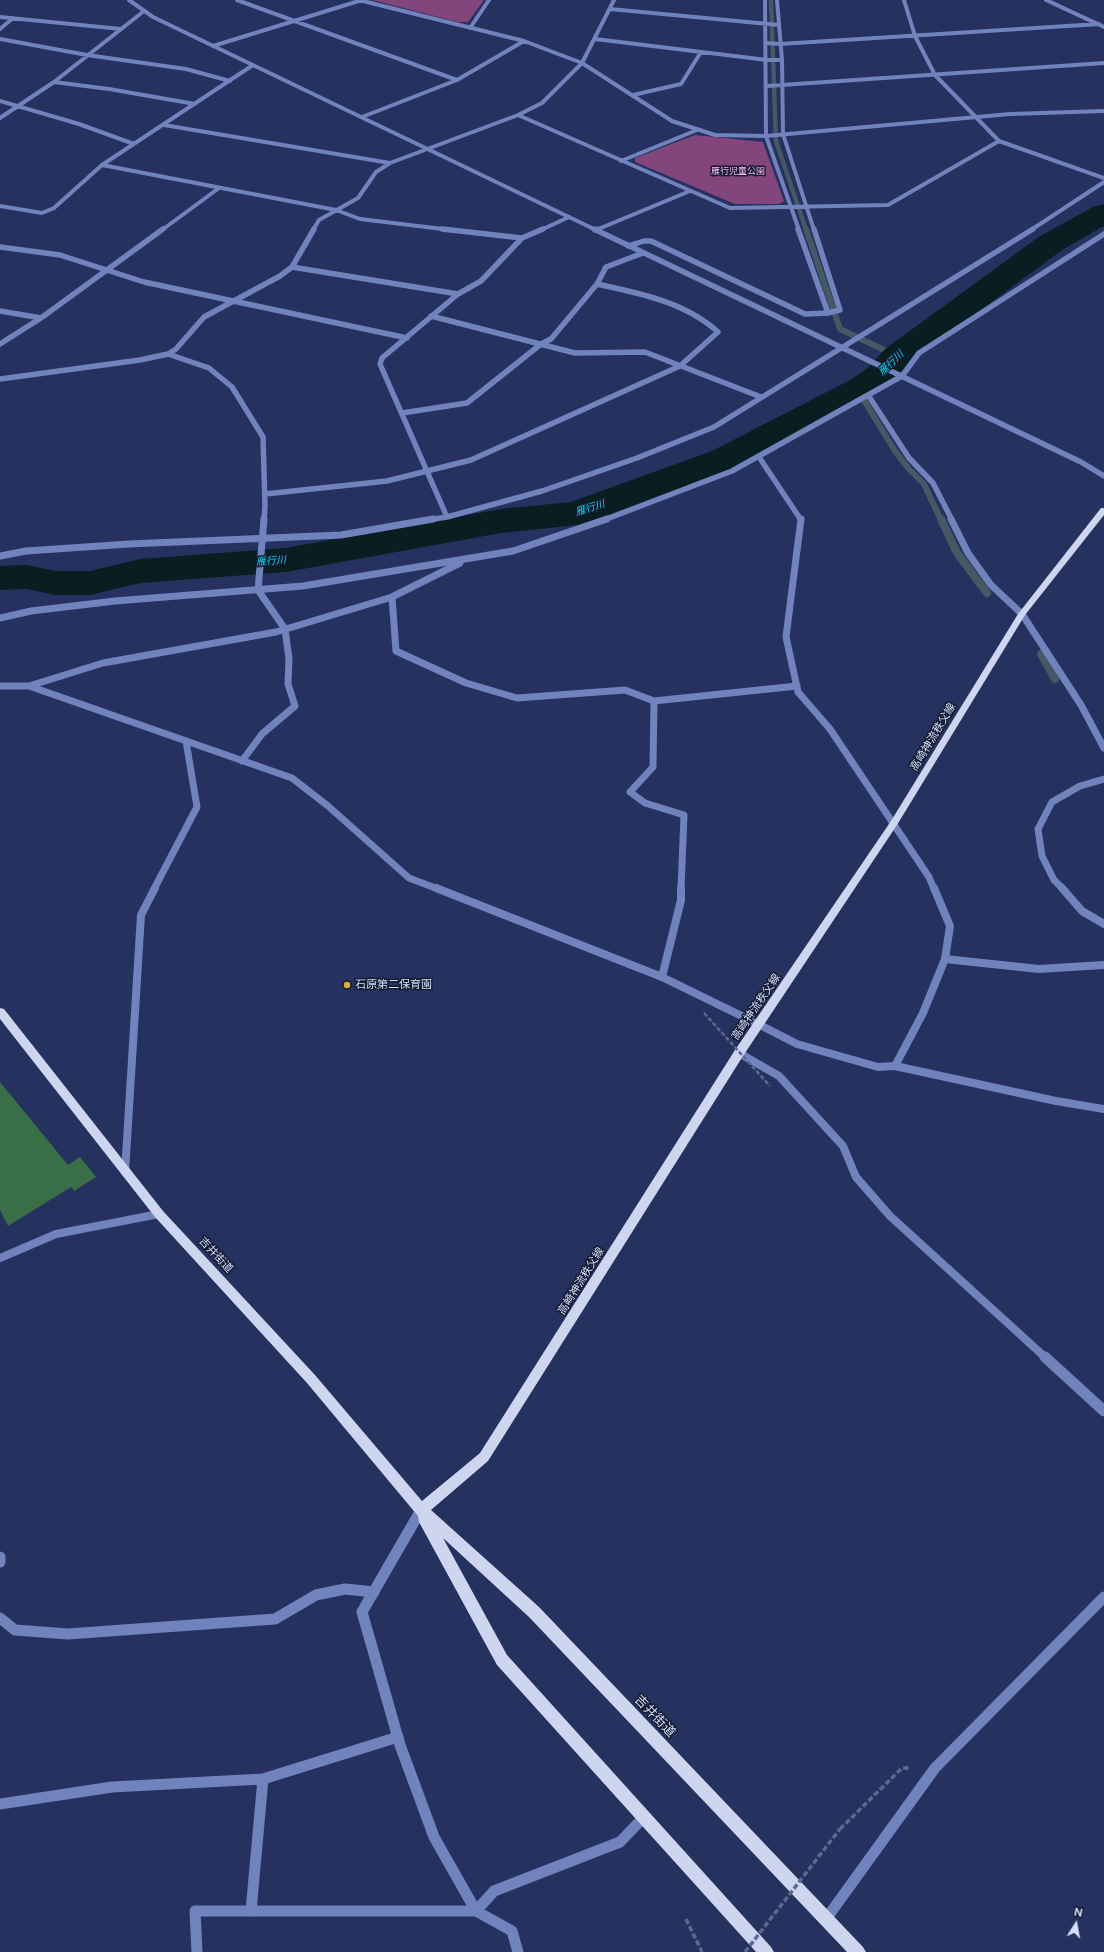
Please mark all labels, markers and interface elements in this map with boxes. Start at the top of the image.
park label: 雁行児童公園 [711,166,765,176]
water label: 雁行川 [876,348,906,378]
water label: 雁行川 [574,498,606,518]
water label: 雁行川 [256,554,286,568]
street label: 高崎神流秩父線 [908,701,958,773]
street label: 高崎神流秩父線 [729,971,783,1043]
place label: 石原第二保育園 [355,978,432,992]
marker: 石原第二保育園 [342,980,352,990]
street label: 吉井街道 [196,1234,236,1276]
street label: 高崎神流秩父線 [555,1245,607,1317]
street label: 吉井街道 [631,1692,679,1740]
north arrow [1056,1904,1096,1944]
text: N [1073,1906,1084,1919]

